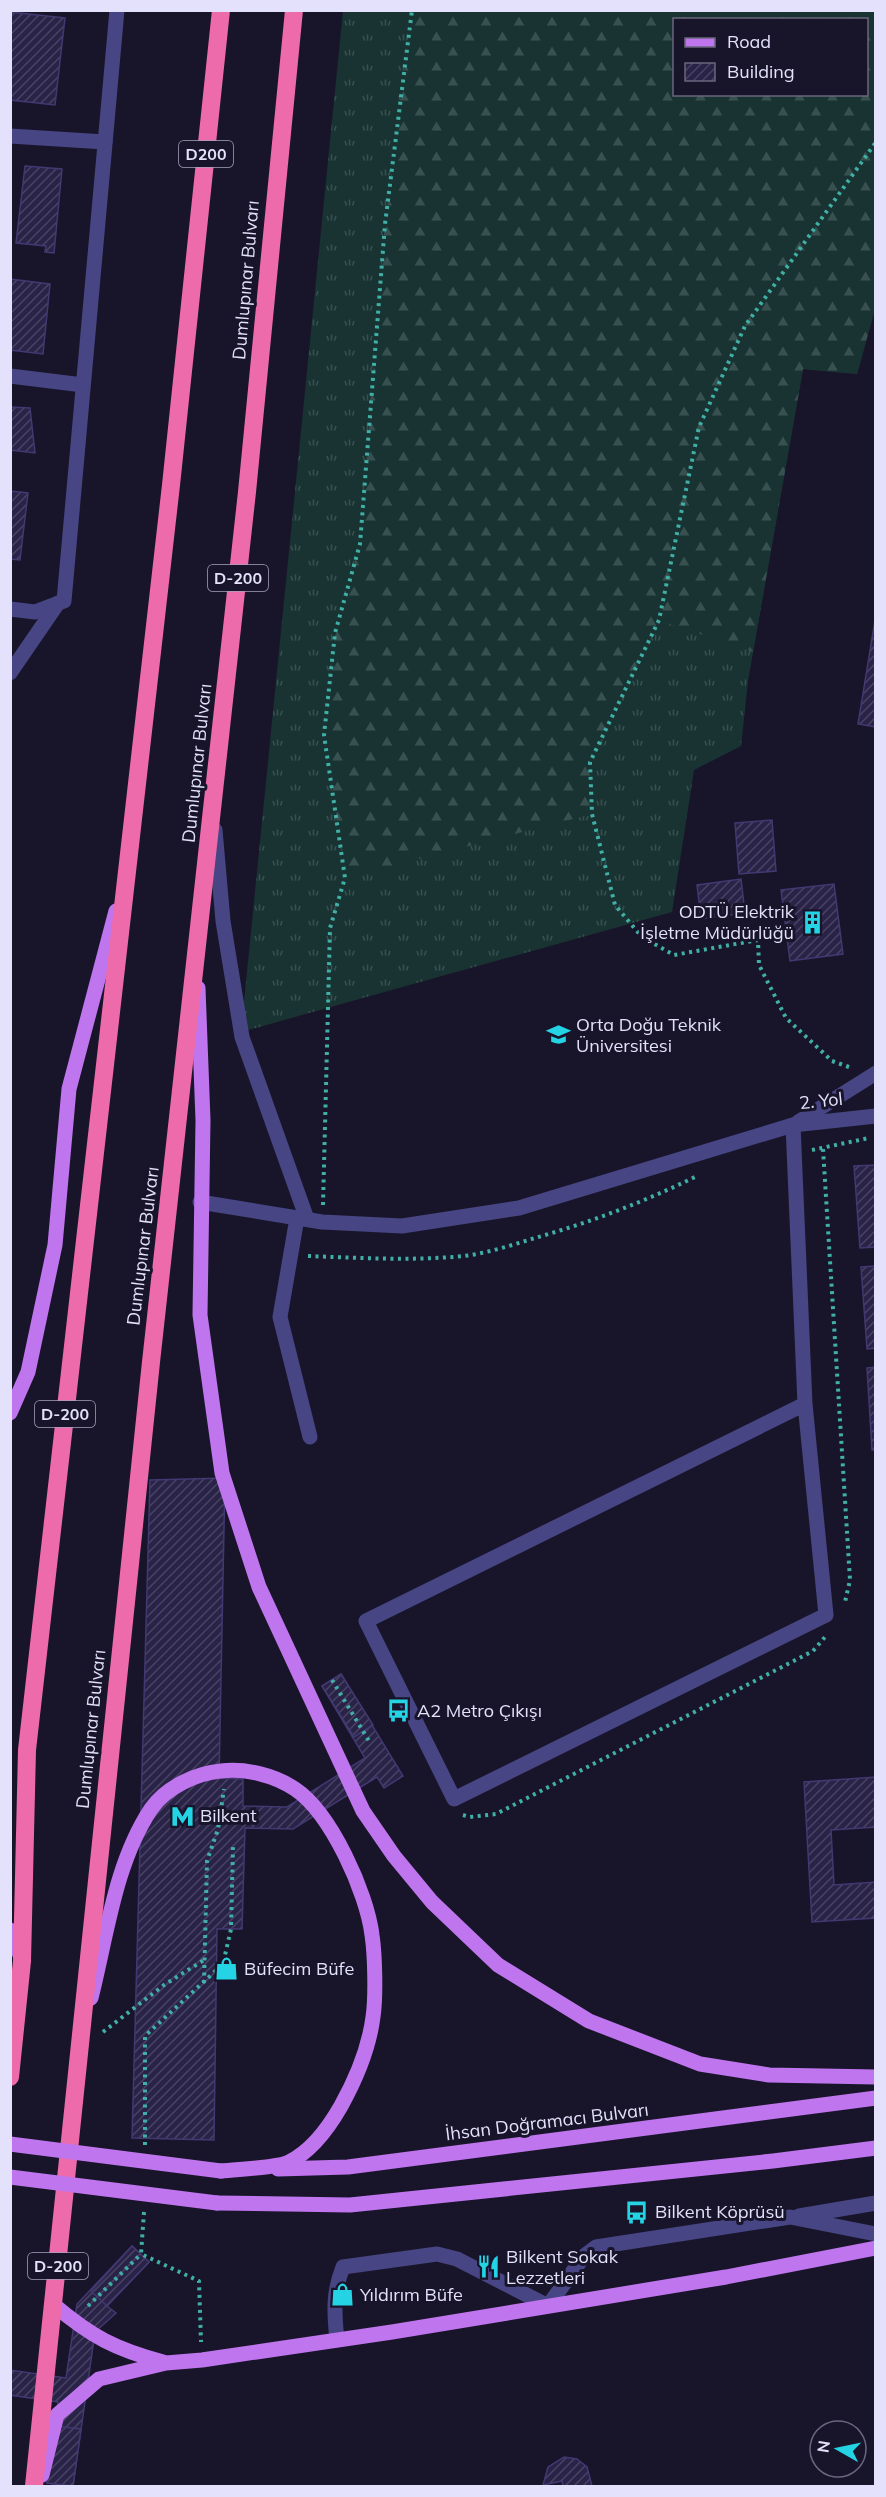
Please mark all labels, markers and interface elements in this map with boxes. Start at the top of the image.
legend [673,18,868,96]
text: Road [727,30,771,53]
text: Building [727,60,795,83]
road number: D200 [179,141,233,167]
street label: Dumlupınar Bulvarı [227,199,264,361]
road number: D-200 [208,565,268,591]
street label: Dumlupınar Bulvarı [177,682,216,844]
place label: ODTÜ Elektrik İşletme Müdürlüğü [640,900,795,944]
building icon: ODTÜ Elektrik İşletme Müdürlüğü [799,909,825,935]
place label: Orta Doğu Teknik Üniversitesi [576,1013,722,1057]
school or university icon: Orta Doğu Teknik Üniversitesi [545,1022,571,1048]
street label: 2. Yol [798,1087,844,1114]
street label: Dumlupınar Bulvarı [121,1165,164,1327]
road number: D-200 [35,1401,95,1427]
street label: Dumlupınar Bulvarı [71,1648,110,1810]
bus stop icon: A2 Metro Çıkışı [386,1698,412,1724]
place label: A2 Metro Çıkışı [417,1699,542,1722]
metro station icon: Bilkent [169,1803,195,1829]
place label: Bilkent [200,1804,257,1827]
shop icon: Büfecim Büfe [213,1956,239,1982]
place label: Büfecim Büfe [244,1957,354,1980]
street label: İhsan Doğramacı Bulvarı [444,2098,650,2145]
bus stop icon: Bilkent Köprüsü [624,2199,650,2225]
place label: Bilkent Köprüsü [655,2200,785,2223]
place label: Bilkent Sokak Lezzetleri [506,2245,619,2289]
road number: D-200 [28,2253,88,2279]
restaurant icon: Bilkent Sokak Lezzetleri [475,2254,501,2280]
shop icon: Yıldırım Büfe [329,2282,355,2308]
place label: Yıldırım Büfe [359,2283,463,2306]
north arrow [808,2419,868,2479]
text: N [812,2439,834,2454]

